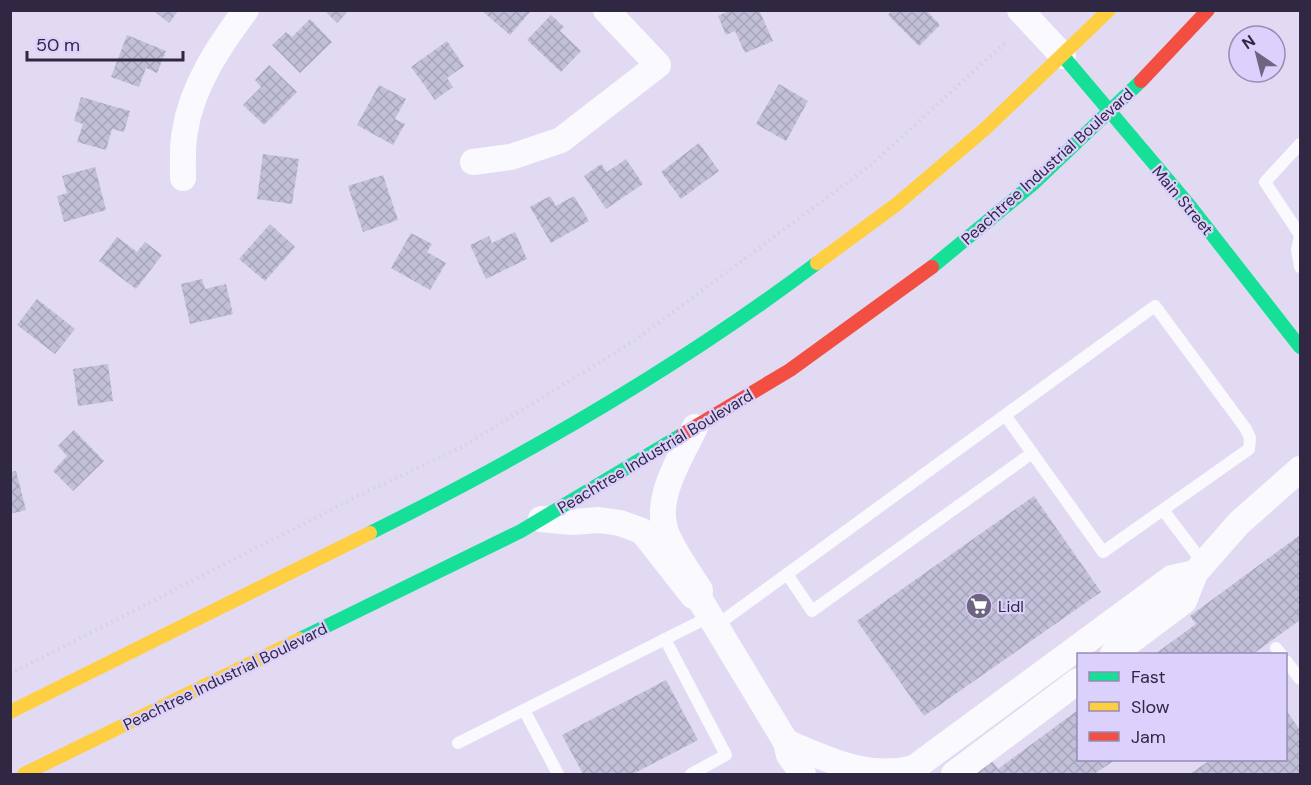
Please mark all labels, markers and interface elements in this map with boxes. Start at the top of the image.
scale bar [27,24,183,62]
north arrow [1227,24,1287,84]
text: N [1238,30,1259,54]
text: 50 m [36,33,80,57]
street label: Peachtree Industrial Boulevard [957,83,1138,249]
street label: Main Street [1147,161,1218,240]
street label: Peachtree Industrial Boulevard [554,385,757,518]
supermarket icon: Lidl [964,591,994,621]
place label: Lidl [998,596,1024,617]
street label: Peachtree Industrial Boulevard [120,618,331,735]
legend [1077,653,1287,761]
text: Fast [1131,665,1166,689]
text: Slow [1131,695,1170,719]
text: Jam [1131,725,1166,749]

